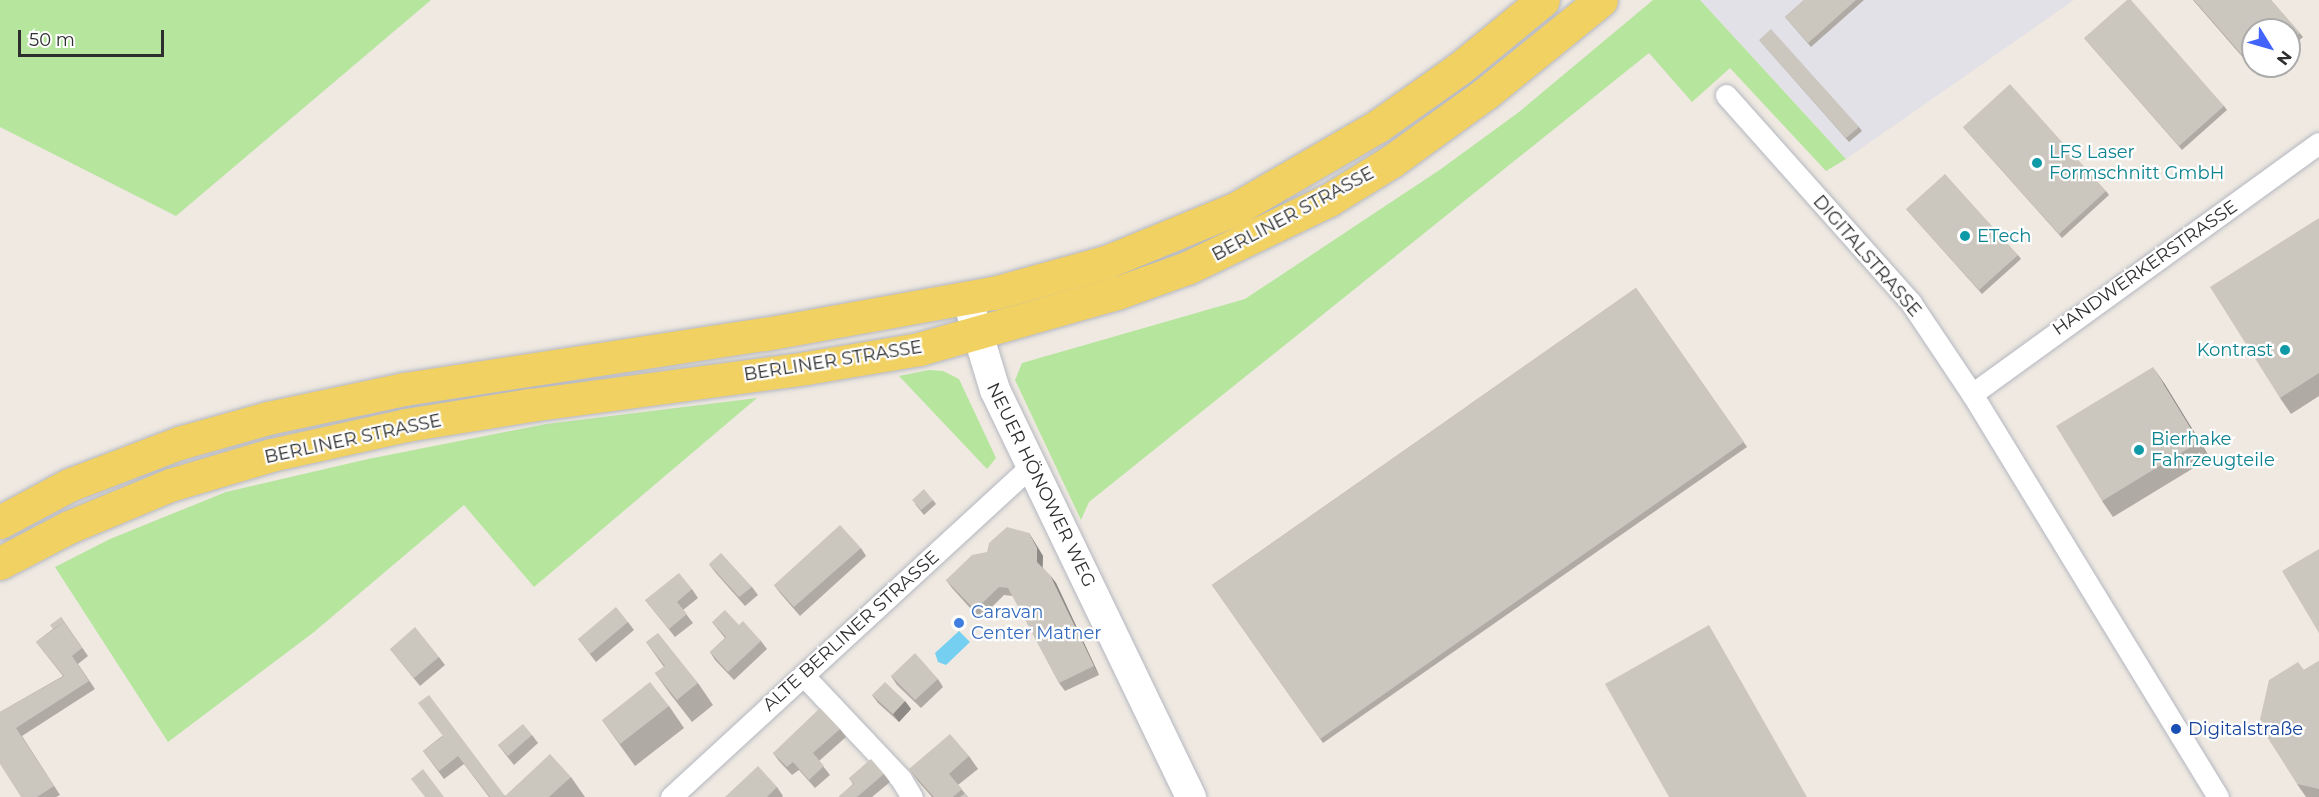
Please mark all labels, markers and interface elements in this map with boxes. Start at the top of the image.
scale bar [21,18,166,56]
north arrow [2241,18,2301,78]
text: 50 m [29,29,75,51]
text: N [2273,47,2296,69]
place label: LFS Laser Formschnitt GmbH [2049,142,2224,184]
marker: LFS Laser Formschnitt GmbH [2030,156,2044,170]
street label: BERLINER STRASSE [1208,162,1378,266]
street label: DIGITALSTRASSE [1808,191,1926,321]
street label: HANDWERKERSTRASSE [2048,196,2242,340]
place label: ETech [1977,225,2031,247]
marker: ETech [1958,229,1972,243]
street label: BERLINER STRASSE [742,336,924,386]
place label: Kontrast [2197,339,2273,361]
marker: Kontrast [2278,343,2292,357]
street label: NEUER HÖNOWER WEG [982,379,1100,591]
street label: BERLINER STRASSE [263,410,443,468]
place label: Bierhake Fahrzeugteile [2151,429,2275,472]
marker: Bierhake Fahrzeugteile [2132,443,2146,457]
street label: ALTE BERLINER STRASSE [758,546,944,716]
place label: Caravan Center Matner [971,602,1102,644]
marker: Caravan Center Matner [952,616,966,630]
place label: Digitalstraße [2188,718,2303,740]
marker: Digitalstraße [2169,722,2183,736]

